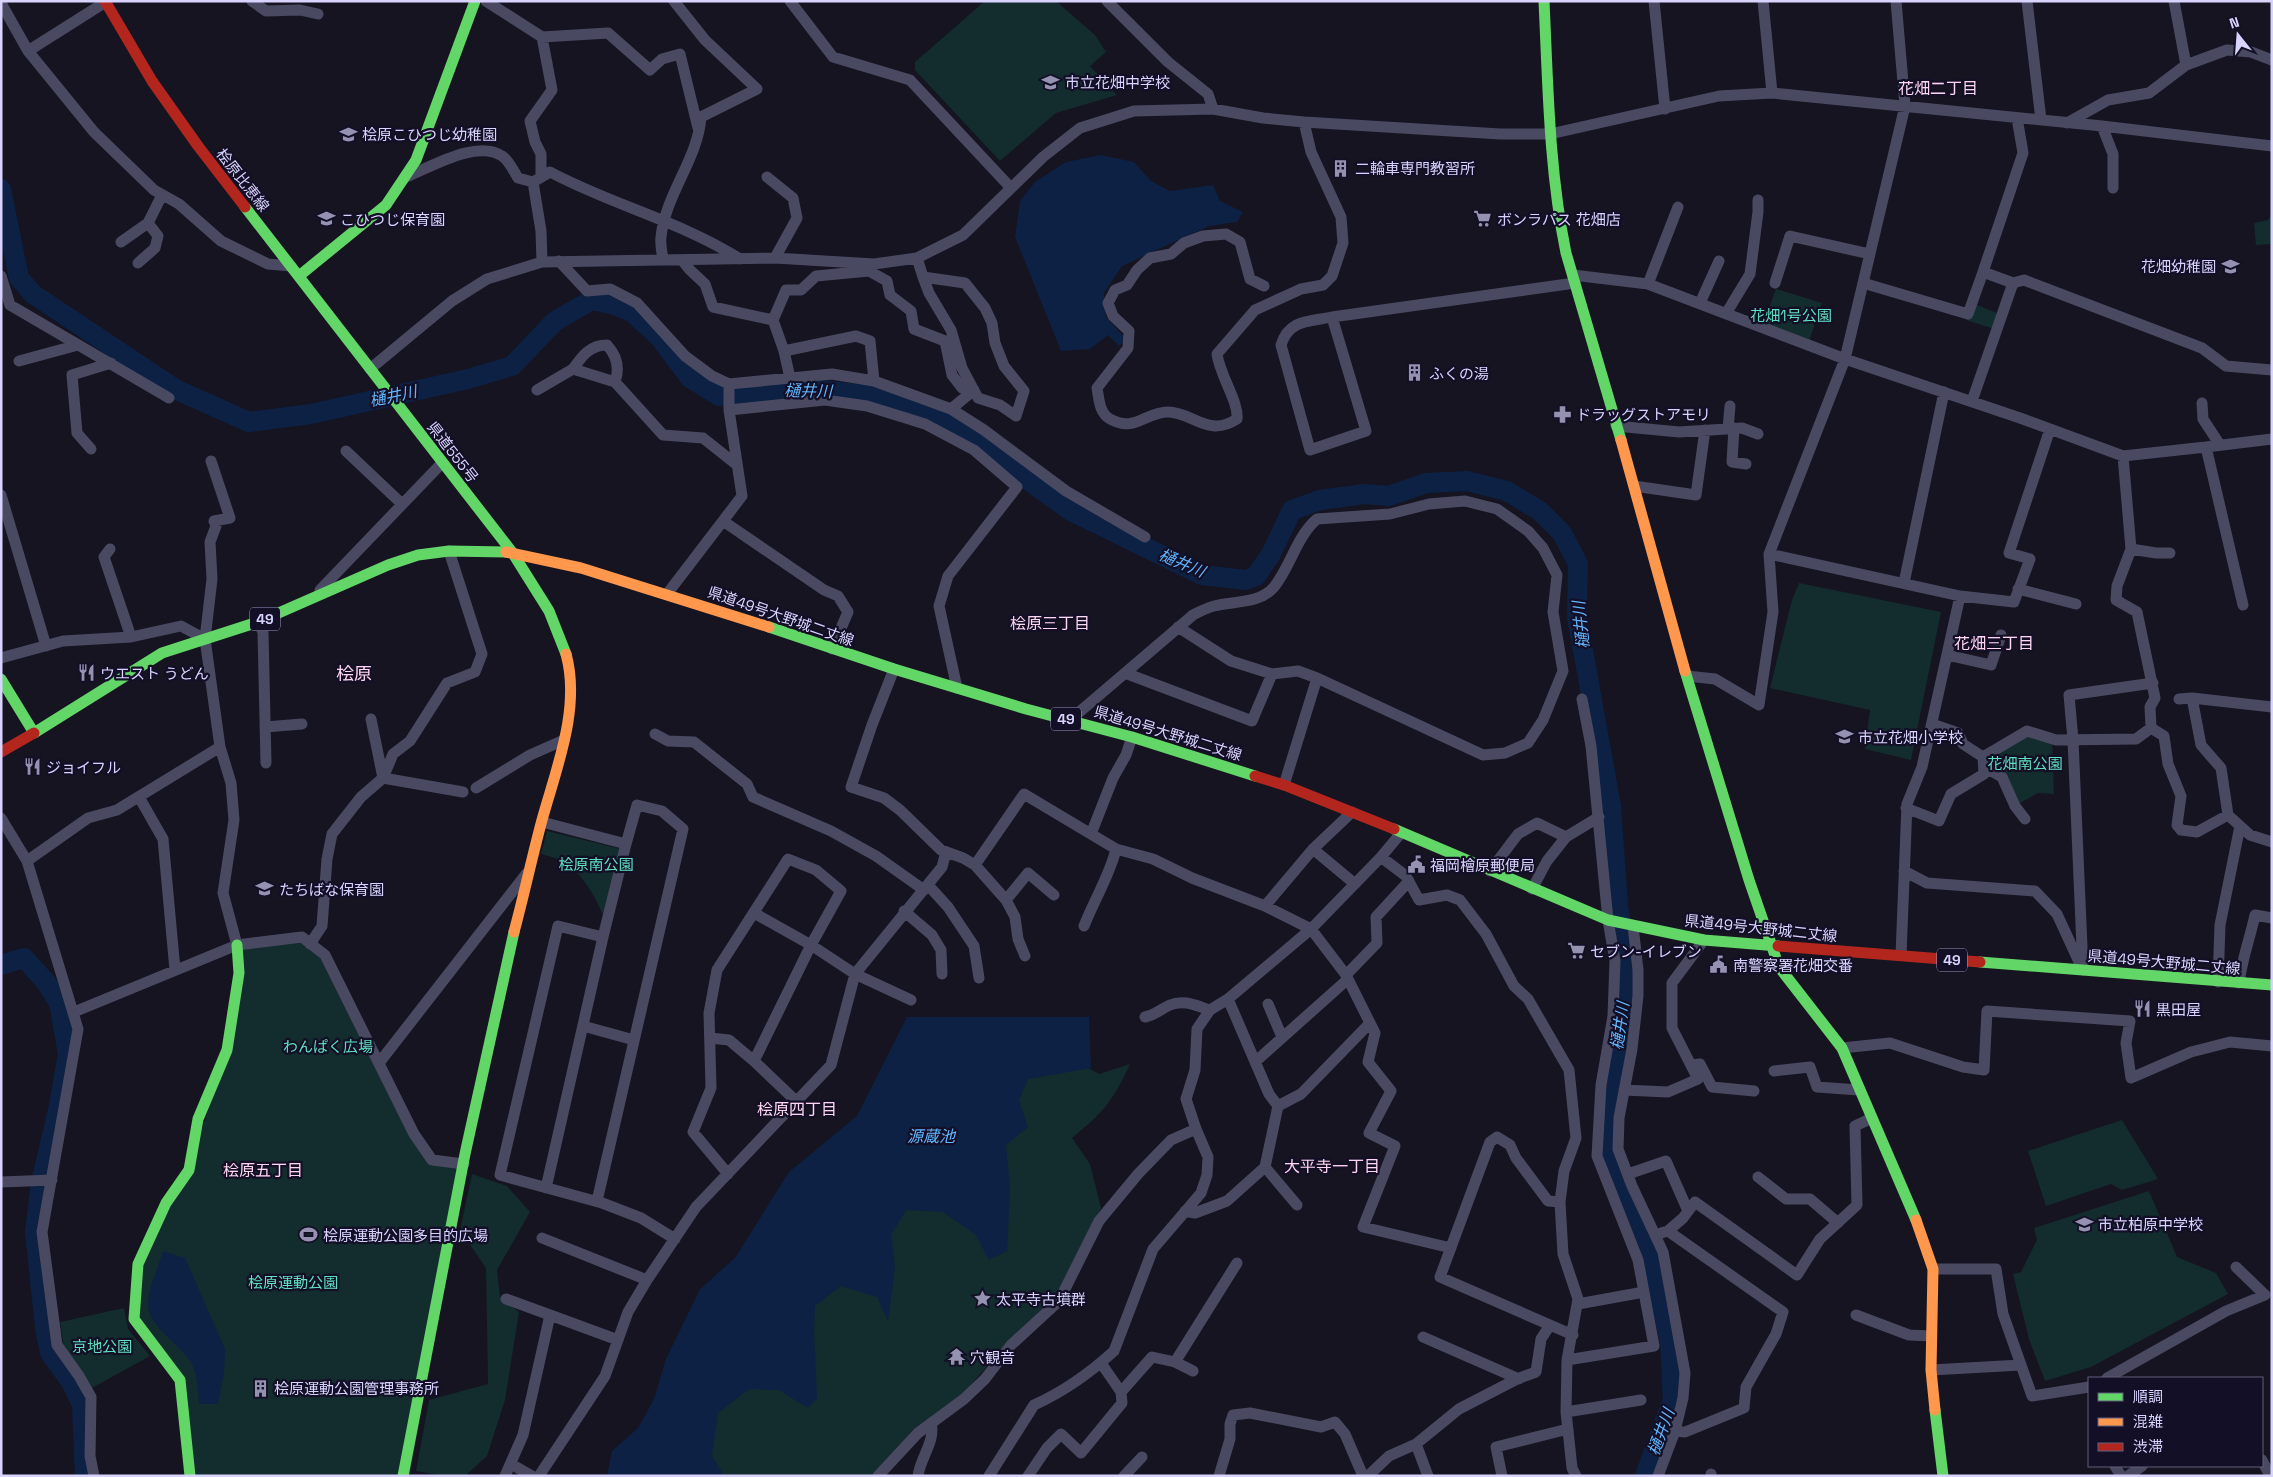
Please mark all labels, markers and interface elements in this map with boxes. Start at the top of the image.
north arrow [2213,10,2263,60]
text: N [2227,13,2241,33]
school or university icon: 市立花畑中学校 [1041,72,1061,92]
place label: 市立花畑中学校 [1065,73,1170,92]
district label: 花畑二丁目 [1898,78,1978,99]
school or university icon: 桧原こひつじ幼稚園 [338,124,358,144]
place label: 桧原こひつじ幼稚園 [362,125,497,144]
street label: 桧原比恵線 [212,145,274,215]
building icon: 二輪車専門教習所 [1331,158,1351,178]
place label: 二輪車専門教習所 [1355,159,1475,178]
school or university icon: こひつじ保育園 [316,209,336,229]
supermarket icon: ボンラパス 花畑店 [1473,209,1493,229]
place label: こひつじ保育園 [340,210,445,229]
place label: ボンラパス 花畑店 [1497,210,1621,229]
school or university icon: 花畑幼稚園 [2220,256,2240,276]
place label: 花畑幼稚園 [2141,257,2216,276]
park label: 花畑1号公園 [1750,306,1832,325]
building icon: ふくの湯 [1405,363,1425,383]
place label: ふくの湯 [1429,364,1489,383]
water label: 樋井川 [367,380,421,411]
water label: 樋井川 [784,380,834,402]
pharmacy icon: ドラッグストアモリ [1552,404,1572,424]
place label: ドラッグストアモリ [1576,405,1711,424]
street label: 県道555号 [423,418,483,486]
water label: 樋井川 [1156,544,1210,583]
street label: 県道49号大野城二丈線 [705,582,857,650]
water label: 樋井川 [1568,598,1594,650]
road number: 49 [250,608,280,630]
district label: 桧原三丁目 [1010,613,1090,634]
district label: 花畑三丁目 [1954,633,2034,654]
district label: 桧原 [336,662,372,685]
restaurant icon: ウエスト うどん [76,663,96,683]
place label: ウエスト うどん [100,664,209,683]
street label: 県道49号大野城二丈線 [1092,701,1244,765]
road number: 49 [1051,708,1081,731]
school or university icon: 市立花畑小学校 [1834,727,1854,747]
place label: 市立花畑小学校 [1858,728,1963,747]
park label: 花畑南公園 [1987,754,2063,773]
restaurant icon: ジョイフル [22,757,42,777]
place label: ジョイフル [46,758,121,777]
park label: 桧原南公園 [558,855,634,874]
public building icon: 福岡檜原郵便局 [1406,855,1426,875]
place label: 福岡檜原郵便局 [1430,856,1535,875]
school or university icon: たちばな保育園 [255,879,275,899]
place label: たちばな保育園 [279,880,384,899]
street label: 県道49号大野城二丈線 [1684,911,1838,945]
supermarket icon: セブン-イレブン [1566,941,1586,961]
place label: セブン-イレブン [1590,942,1702,961]
street label: 県道49号大野城二丈線 [2087,946,2241,978]
road number: 49 [1937,948,1967,972]
public building icon: 南警察署花畑交番 [1709,955,1729,975]
place label: 南警察署花畑交番 [1733,956,1853,975]
water label: 樋井川 [1606,999,1634,1051]
restaurant icon: 黒田屋 [2132,999,2152,1019]
place label: 黒田屋 [2156,1000,2201,1019]
park label: わんぱく広場 [283,1037,373,1056]
district label: 桧原四丁目 [757,1099,837,1120]
water label: 源蔵池 [907,1126,957,1147]
district label: 大平寺一丁目 [1284,1156,1380,1177]
district label: 桧原五丁目 [223,1160,303,1181]
school or university icon: 市立柏原中学校 [2074,1214,2094,1234]
place label: 市立柏原中学校 [2098,1215,2203,1234]
sports icon: 桧原運動公園多目的広場 [299,1225,319,1245]
place label: 桧原運動公園多目的広場 [323,1226,488,1245]
park label: 桧原運動公園 [248,1273,338,1292]
place icon: 太平寺古墳群 [972,1289,992,1309]
place label: 太平寺古墳群 [996,1290,1086,1309]
park label: 京地公園 [72,1337,132,1356]
temple icon: 穴観音 [946,1347,966,1367]
place label: 穴観音 [970,1348,1015,1367]
legend [2088,1377,2263,1467]
building icon: 桧原運動公園管理事務所 [250,1378,270,1398]
place label: 桧原運動公園管理事務所 [274,1379,439,1398]
text: 順調 [2133,1387,2163,1406]
water label: 樋井川 [1643,1404,1680,1458]
text: 混雑 [2133,1412,2163,1431]
text: 渋滞 [2133,1437,2163,1456]

